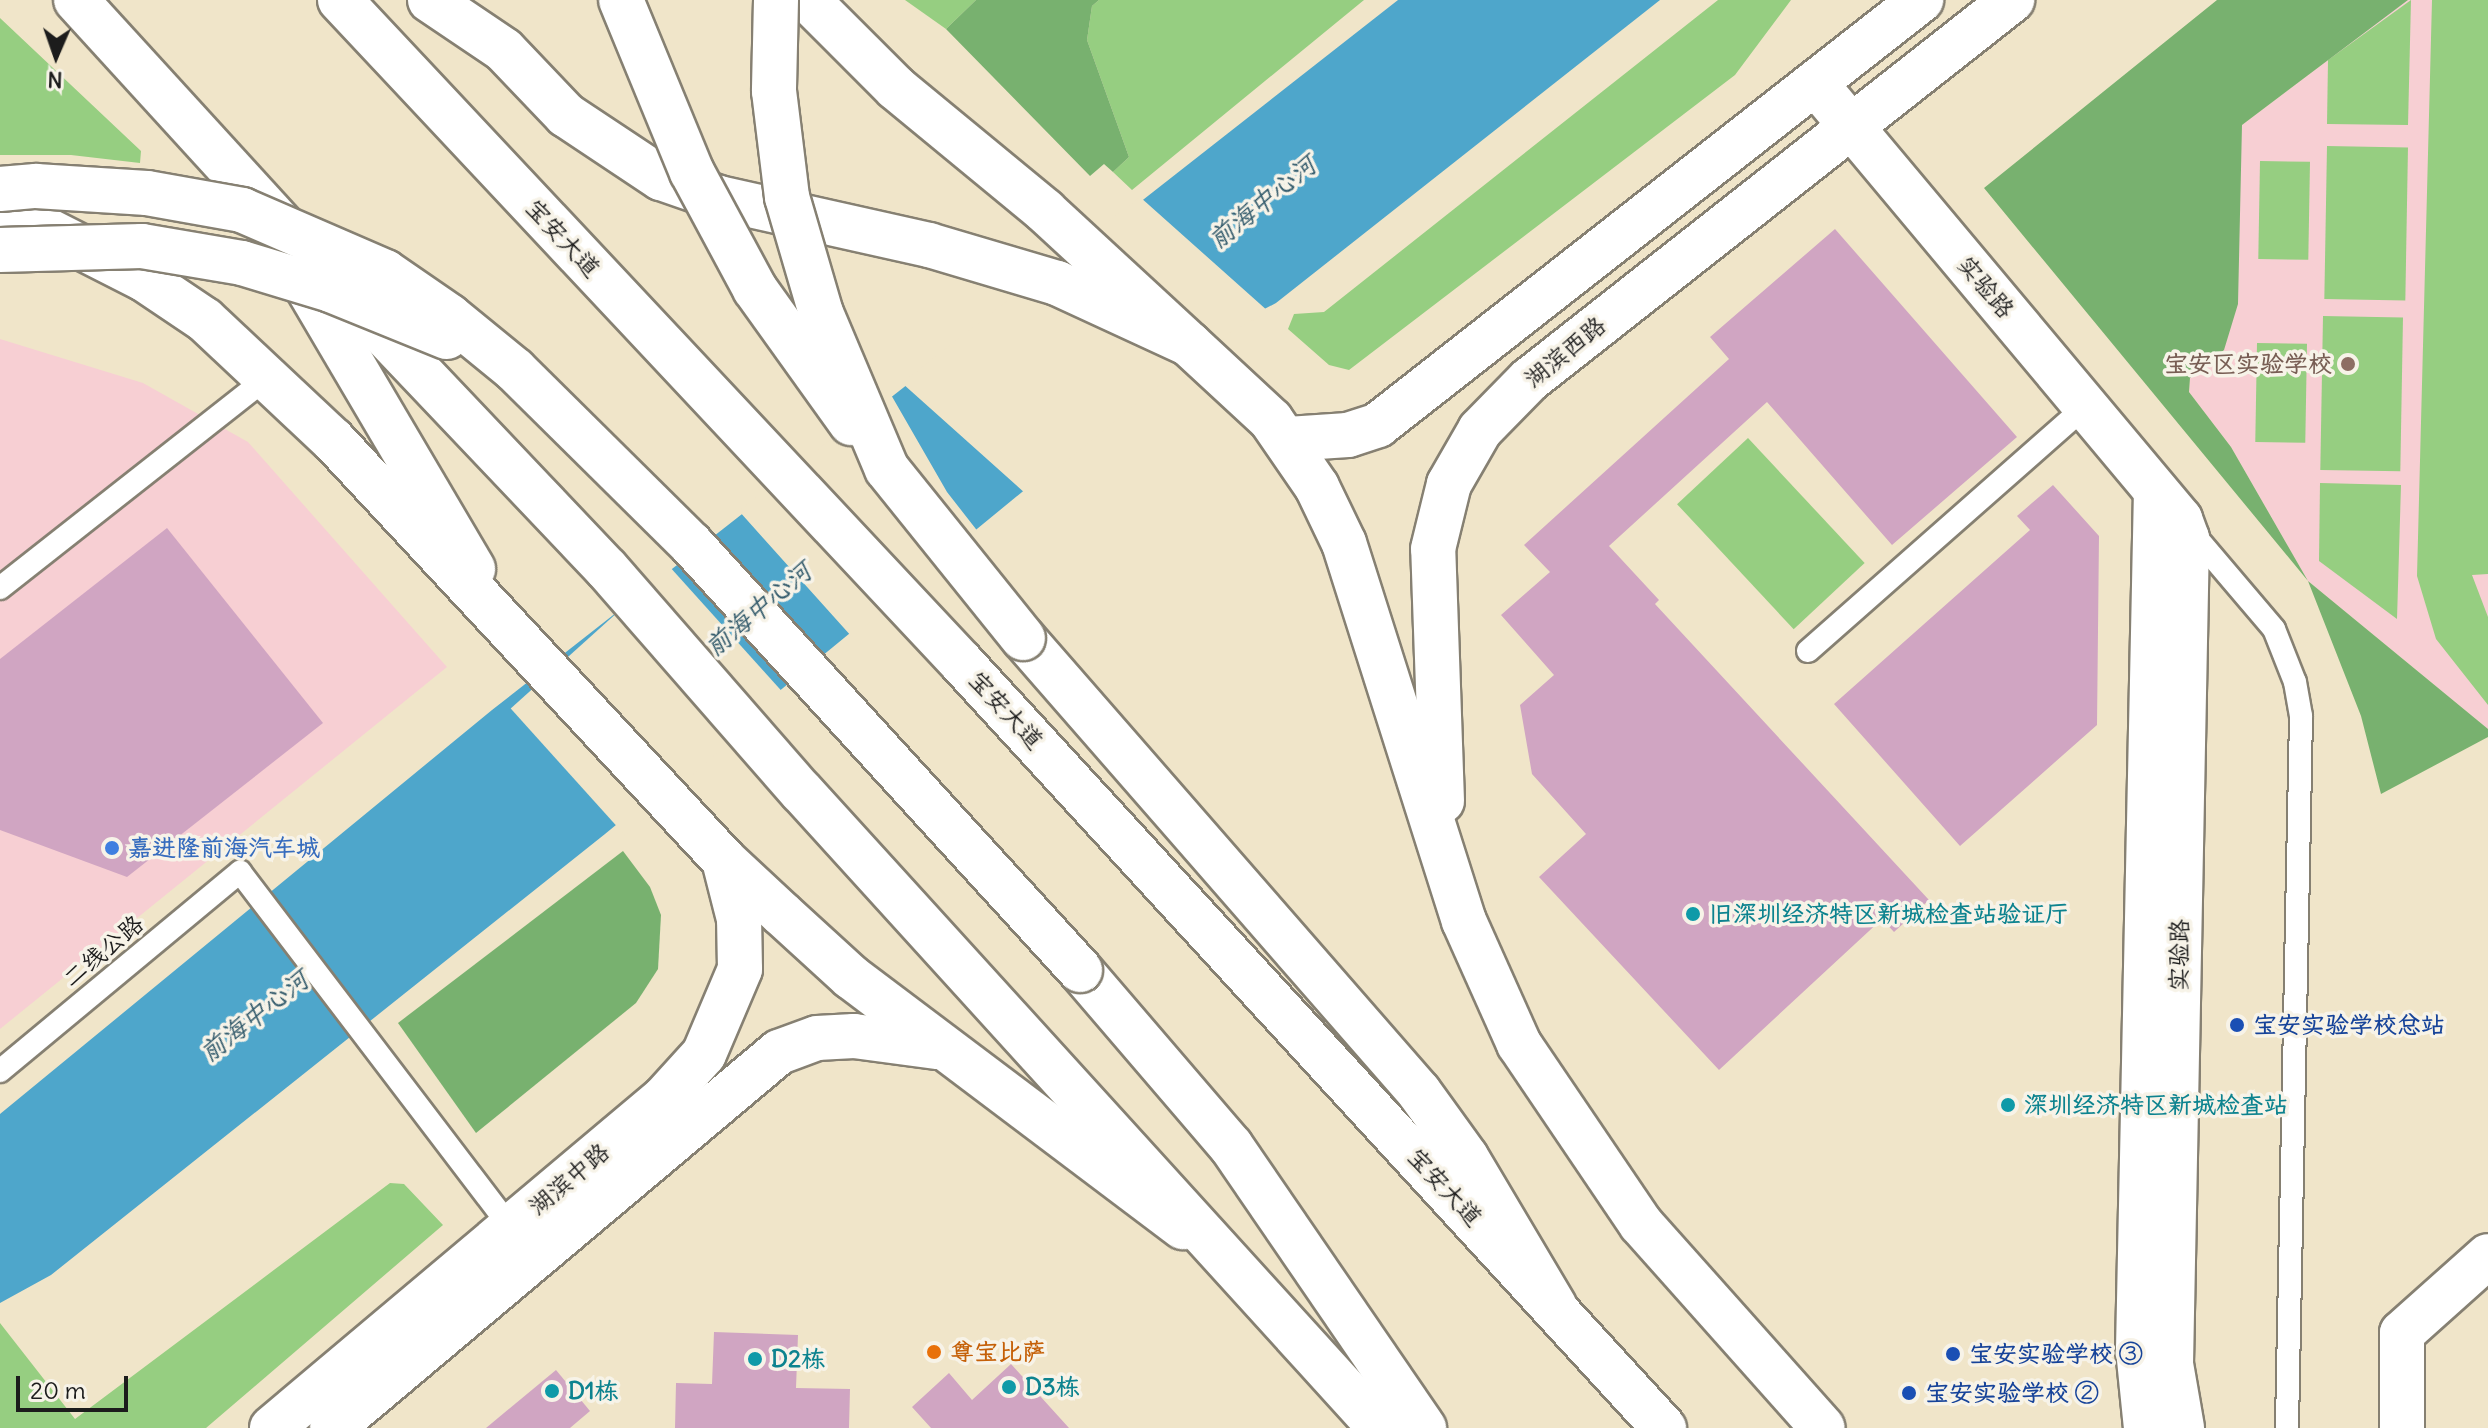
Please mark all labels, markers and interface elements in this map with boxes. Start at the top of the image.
north arrow [16,16,96,96]
text: N [47,66,63,94]
water label: 前海中心河 [1202,149,1322,255]
street label: 宝安大道 [520,193,606,283]
street label: 实验路 [1952,250,2020,324]
street label: 湖滨西路 [1519,311,1611,393]
place label: 宝安区实验学校 [2164,350,2332,378]
marker: 宝安区实验学校 [2339,355,2357,373]
water label: 前海中心河 [698,555,818,663]
street label: 宝安大道 [963,665,1049,755]
place label: 嘉进隆前海汽车城 [128,834,320,862]
marker: 嘉进隆前海汽车城 [103,839,121,857]
place label: 旧深圳经济特区新城检查站验证厅 [1709,900,2069,928]
marker: 旧深圳经济特区新城检查站验证厅 [1684,905,1702,923]
street label: 二线公路 [57,909,149,993]
street label: 实验路 [2164,919,2194,991]
water label: 前海中心河 [193,964,315,1068]
place label: 宝安实验学校总站 [2253,1011,2445,1039]
marker: 宝安实验学校总站 [2228,1016,2246,1034]
place label: 深圳经济特区新城检查站 [2024,1091,2288,1119]
marker: 深圳经济特区新城检查站 [1999,1096,2017,1114]
street label: 湖滨中路 [523,1137,615,1221]
street label: 宝安大道 [1402,1142,1488,1232]
place label: 尊宝比萨 [950,1338,1046,1366]
place label: 宝安实验学校 ③ [1969,1340,2143,1368]
marker: 尊宝比萨 [925,1343,943,1361]
place label: D2栋 [771,1345,825,1373]
marker: 宝安实验学校 ③ [1944,1345,1962,1363]
marker: D2栋 [746,1350,764,1368]
scale bar [20,1360,132,1410]
place label: D3栋 [1025,1373,1080,1401]
text: 20 m [30,1375,86,1405]
place label: D1栋 [568,1377,619,1405]
marker: D3栋 [1000,1378,1018,1396]
place label: 宝安实验学校 ② [1925,1379,2099,1407]
marker: D1栋 [543,1382,561,1400]
marker: 宝安实验学校 ② [1900,1384,1918,1402]

